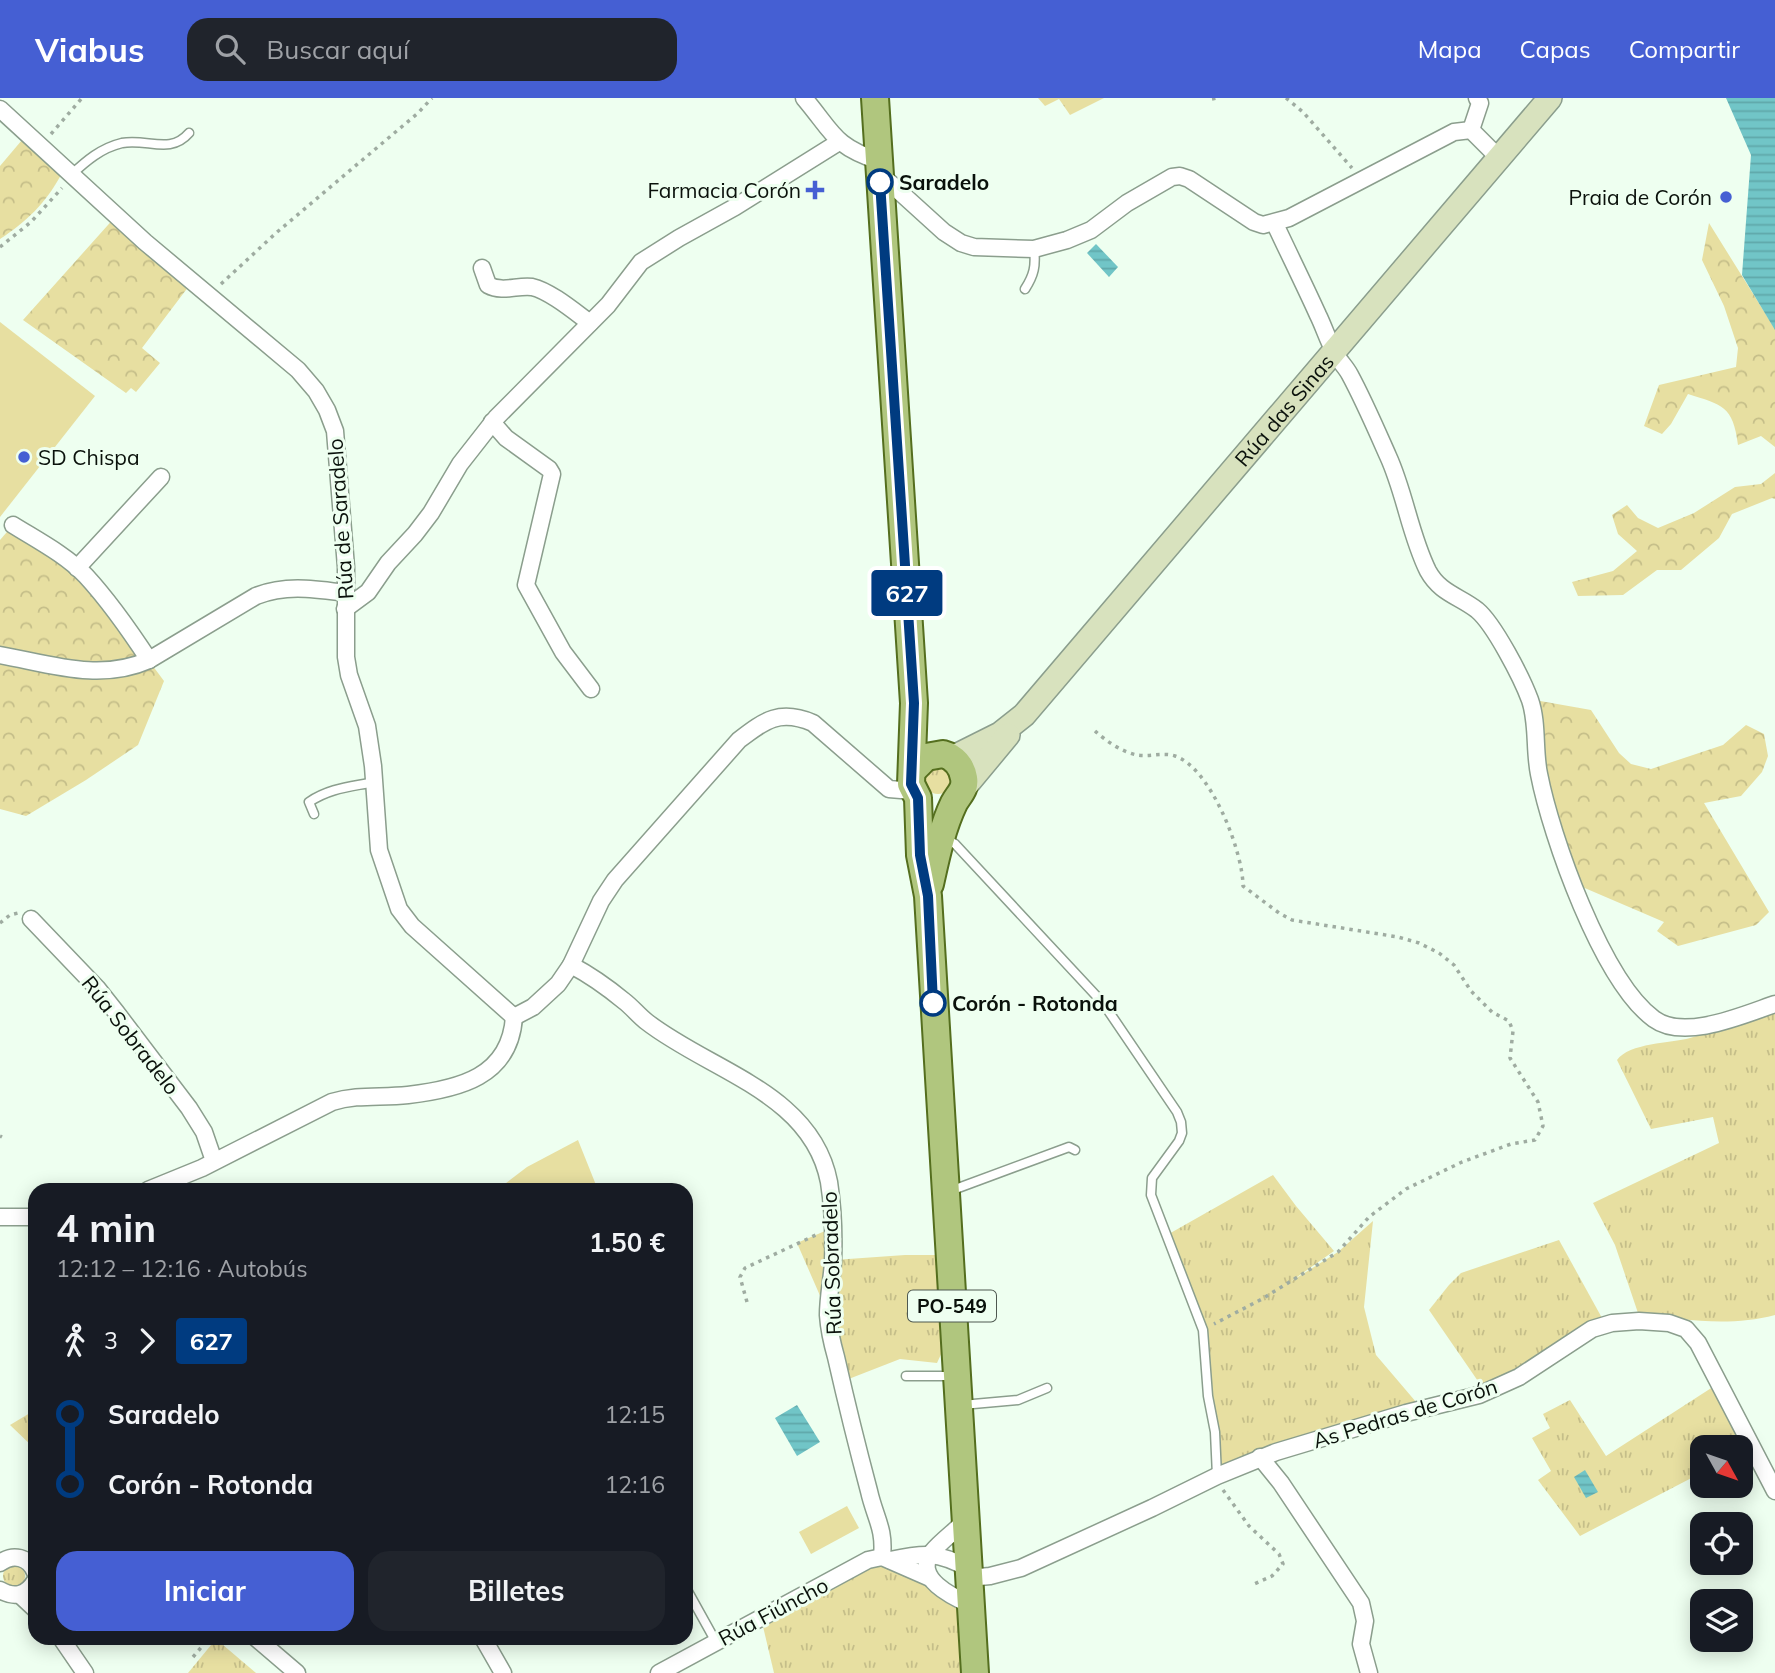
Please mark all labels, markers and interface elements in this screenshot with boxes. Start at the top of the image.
search box [187,18,677,81]
text: Viabus [35,29,145,70]
icon: search [211,30,249,68]
text: Buscar aquí [267,33,409,66]
text: Mapa [1418,34,1482,64]
text: Capas [1520,34,1591,64]
text: Compartir [1629,34,1740,64]
marker: Saradelo [867,169,893,195]
place label: Saradelo [899,169,989,195]
place label: Farmacia Corón [647,177,801,203]
marker: Farmacia Corón [807,182,823,198]
place label: Praia de Corón [1568,184,1712,210]
marker: Praia de Corón [1718,189,1734,205]
street label: Rúa das Sinas [1229,349,1339,471]
street label: Rúa de Saradelo [321,438,359,600]
place label: SD Chispa [38,444,140,470]
marker: SD Chispa [16,449,32,465]
line badge: 627 [867,570,947,616]
text: 627 [885,578,929,608]
street label: Rúa Sobradelo [77,970,185,1100]
marker: Corón - Rotonda [920,990,946,1016]
place label: Corón - Rotonda [952,990,1118,1016]
street label: Rúa Sobradelo [816,1191,846,1335]
text: 4 min [56,1204,156,1252]
text: 1.50 € [589,1226,665,1259]
text: 12:12 – 12:16 · Autobús [56,1254,308,1283]
road number: PO-549 [908,1290,996,1322]
icon: walk [56,1322,94,1360]
icon: forward [128,1322,166,1360]
text: 3 [104,1326,118,1355]
text: 627 [190,1326,233,1356]
street label: As Pedras de Corón [1310,1373,1500,1453]
text: Saradelo [108,1398,220,1431]
text: 12:15 [605,1400,665,1429]
north arrow [1690,1435,1754,1498]
map controls [1690,1435,1753,1652]
text: Corón - Rotonda [108,1468,313,1501]
text: 12:16 [605,1470,665,1499]
button: locate [1690,1512,1753,1575]
button: Iniciar [56,1551,354,1631]
button: Billetes [368,1551,665,1631]
street label: Rúa Fiúncho [714,1571,832,1651]
button: layers [1690,1589,1753,1652]

